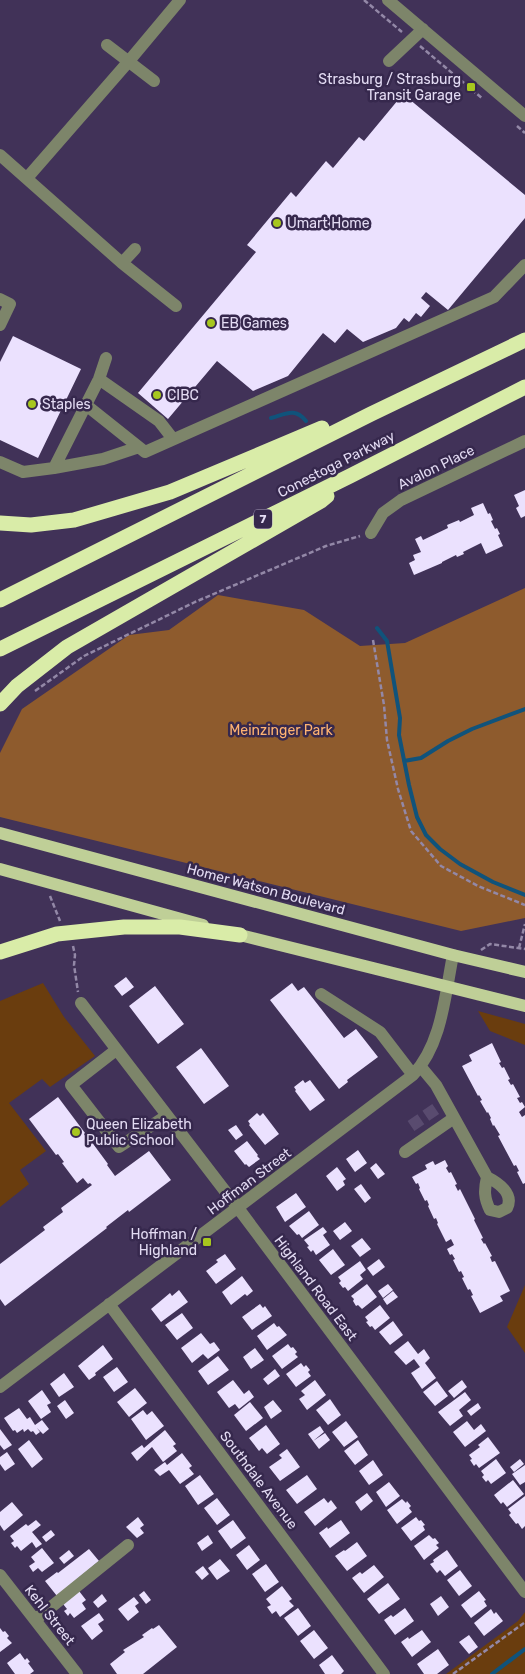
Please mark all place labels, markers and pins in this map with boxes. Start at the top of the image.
place label: Strasburg / Strasburg Transit Garage [318,71,461,104]
marker: Strasburg / Strasburg Transit Garage [465,81,477,93]
place label: Umart Home [287,215,370,232]
marker: Umart Home [271,217,283,229]
place label: EB Games [221,315,287,332]
marker: EB Games [205,317,217,329]
place label: CIBC [167,387,199,404]
marker: CIBC [151,389,163,401]
place label: Staples [42,396,91,413]
marker: Staples [26,398,38,410]
place label: Queen Elizabeth Public School [86,1116,192,1149]
marker: Queen Elizabeth Public School [70,1126,82,1138]
place label: Hoffman / Highland [131,1226,197,1259]
marker: Hoffman / Highland [201,1236,213,1248]

